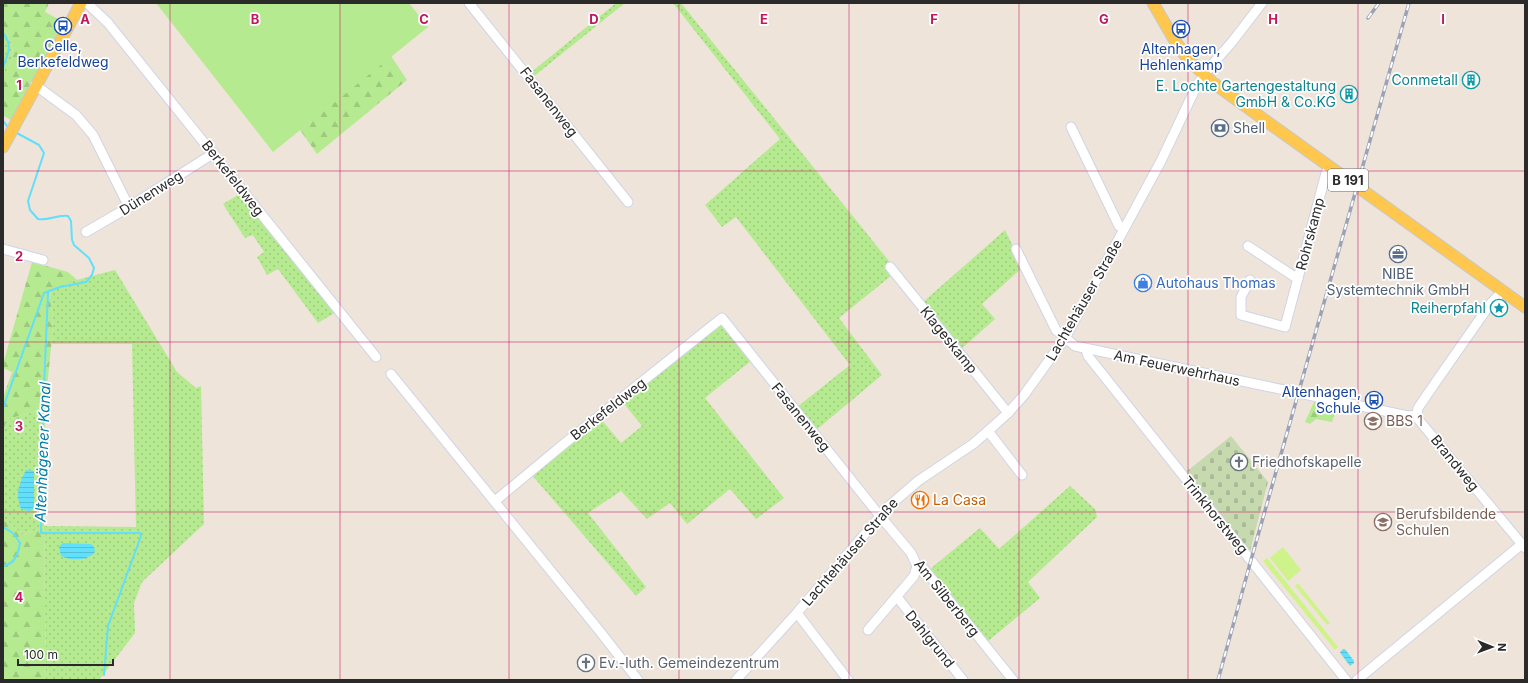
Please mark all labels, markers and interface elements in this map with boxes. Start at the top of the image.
text: A [80,11,90,27]
text: B [251,11,260,27]
text: C [419,11,429,27]
text: D [589,11,599,27]
text: E [760,11,768,27]
text: F [930,11,938,27]
text: G [1099,11,1109,27]
text: H [1268,11,1278,27]
text: I [1441,11,1445,27]
bus stop icon: Celle, Berkefeldweg [53,16,73,36]
bus stop icon: Altenhagen, Hehlenkamp [1171,19,1191,39]
place label: Celle, Berkefeldweg [17,37,109,70]
place label: Altenhagen, Hehlenkamp [1139,40,1223,73]
street label: Fasanenweg [517,63,582,140]
building icon: Conmetall [1461,70,1481,90]
place label: Conmetall [1391,71,1458,88]
text: 1 [16,77,22,93]
place label: E. Lochte Gartengestaltung GmbH & Co.KG [1156,77,1336,110]
building icon: E. Lochte Gartengestaltung GmbH & Co.KG [1339,84,1359,104]
bank icon: Shell [1210,118,1230,138]
place label: Shell [1233,119,1265,136]
street label: Berkefeldweg [199,137,268,219]
street label: Dünenweg [116,167,185,219]
road number: B 191 [1328,169,1368,191]
street label: Rohrskamp [1292,196,1327,272]
street label: Lachtehäuser Straße [1042,236,1125,363]
office icon: NIBE Systemtechnik GmbH [1388,244,1408,264]
text: 2 [15,248,23,264]
place label: NIBE Systemtechnik GmbH [1327,265,1469,298]
shop icon: Autohaus Thomas [1133,273,1153,293]
place label: Autohaus Thomas [1156,274,1276,291]
place icon: Reiherpfahl [1489,298,1509,318]
place label: Reiherpfahl [1411,299,1486,316]
street label: Klageskamp [917,303,982,377]
street label: Am Feuerwehrhaus [1112,346,1242,389]
street label: Berkefeldweg [567,374,649,443]
street label: Fasanenweg [768,379,834,455]
water label: Altenhägener Kanal [31,381,54,523]
place label: Altenhagen, Schule [1282,383,1361,416]
bus stop icon: Altenhagen, Schule [1364,390,1384,410]
school or university icon: BBS 1 [1363,411,1383,431]
place label: BBS 1 [1386,412,1423,429]
text: 3 [15,418,23,434]
street label: Brandweg [1428,431,1483,494]
church icon: Friedhofskapelle [1229,452,1249,472]
place label: Friedhofskapelle [1252,453,1362,470]
street label: Trinkhorstweg [1179,472,1252,557]
restaurant icon: La Casa [910,490,930,510]
place label: La Casa [933,491,986,508]
street label: Lachtehäuser Straße [798,494,901,609]
place label: Berufsbildende Schulen [1396,505,1496,538]
school or university icon: Berufsbildende Schulen [1373,512,1393,532]
street label: Am Silberberg [911,556,984,640]
text: 4 [15,589,24,605]
street label: Dahlgrund [902,607,959,671]
north arrow [1472,627,1512,667]
scale bar [18,641,113,667]
text: N [1495,643,1509,651]
text: 100 m [24,647,58,662]
church icon: Ev.-luth. Gemeindezentrum [576,653,596,673]
place label: Ev.-luth. Gemeindezentrum [599,654,779,671]

